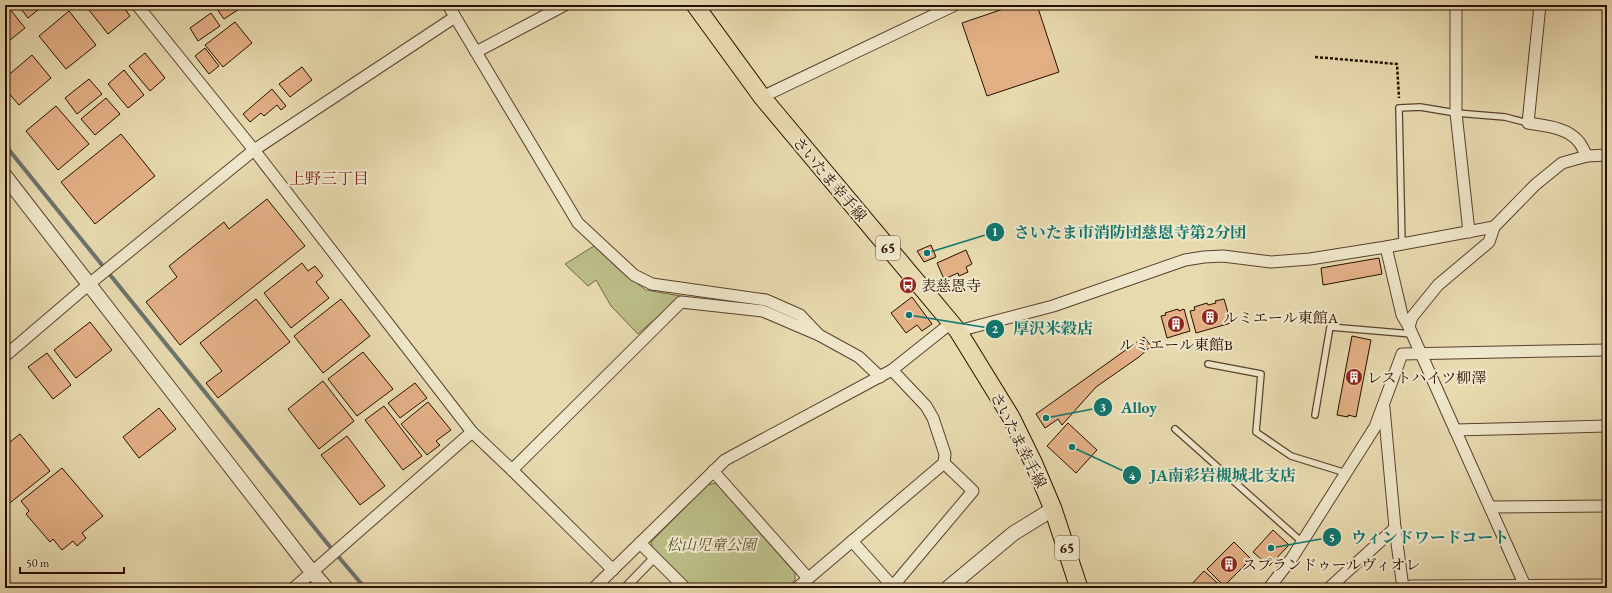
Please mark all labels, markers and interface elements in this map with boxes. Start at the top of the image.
street label: さいたま幸手線 [789,133,871,225]
district label: 上野三丁目 [289,168,369,189]
callout: さいたま市消防団慈恩寺第2分団 [985,218,1254,246]
text: さいたま市消防団慈恩寺第2分団 [1014,222,1246,243]
text: 1 [992,224,998,240]
road number: 65 [876,236,900,260]
bus stop icon: 表慈恩寺 [898,275,918,295]
place label: 表慈恩寺 [921,276,981,295]
building icon: ルミエール東館A [1200,307,1220,327]
place label: ルミエール東館A [1223,308,1339,327]
building icon: ルミエール東館B [1166,314,1186,334]
callout: 厚沢米穀店 [985,315,1101,343]
text: 厚沢米穀店 [1013,318,1093,339]
text: 2 [992,321,999,337]
place label: ルミエール東館B [1119,335,1233,354]
building icon: レストハイツ柳澤 [1344,367,1364,387]
place label: レストハイツ柳澤 [1367,368,1486,387]
street label: さいたま幸手線 [987,389,1051,491]
callout: Alloy [1093,393,1165,421]
text: Alloy [1120,397,1157,418]
text: 3 [1100,399,1106,415]
callout: JA南彩岩槻城北支店 [1122,461,1304,489]
text: JA南彩岩槻城北支店 [1148,465,1296,486]
text: 4 [1129,468,1136,484]
callout: ウィンドワードコート [1322,523,1518,551]
text: ウィンドワードコート [1351,527,1509,548]
text: 5 [1329,530,1335,546]
park label: 松山児童公園 [666,535,759,554]
road number: 65 [1055,536,1079,560]
scale bar [20,549,124,575]
building icon: スプランドゥールヴィオレ [1219,554,1239,574]
text: 50 m [26,555,50,571]
place label: スプランドゥールヴィオレ [1242,555,1420,574]

